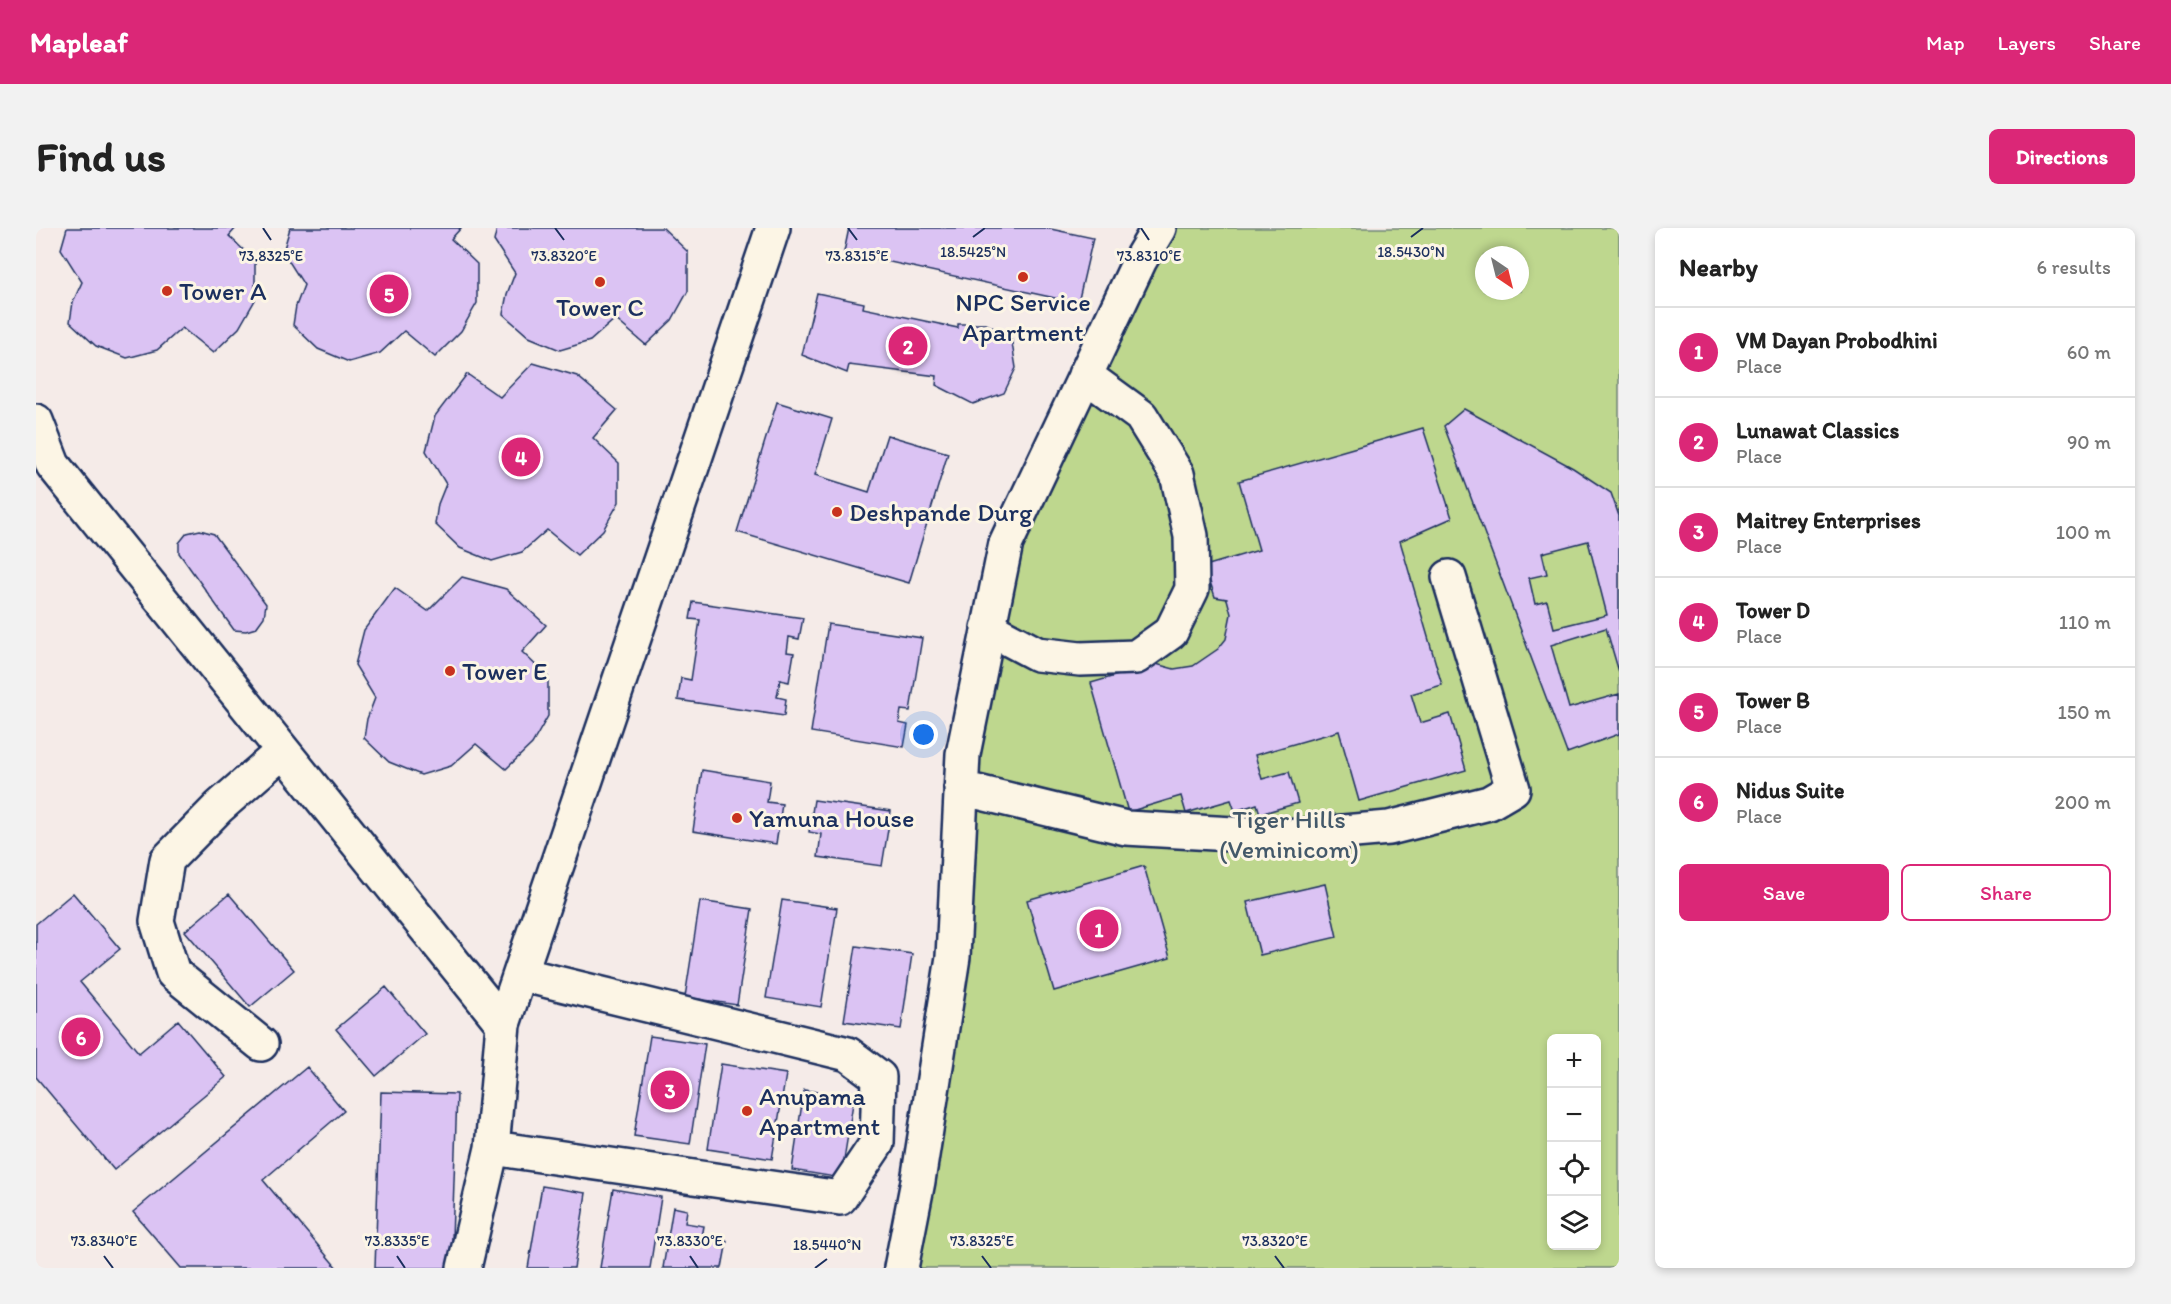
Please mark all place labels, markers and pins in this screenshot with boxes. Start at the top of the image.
marker: NPC Service Apartment [1016,270,1030,284]
pin: 5 [370,272,408,316]
place label: Tower A [179,275,267,307]
marker: Tower C [593,275,607,289]
marker: Tower A [160,284,174,298]
place label: NPC Service Apartment [955,286,1091,348]
place label: Tower C [556,291,644,323]
pin: 2 [888,324,928,368]
pin: 4 [502,434,540,480]
place label: Deshpande Durg [849,496,1033,528]
marker: Deshpande Durg [830,505,844,519]
place label: Tower E [462,655,547,687]
marker: Tower E [443,664,457,678]
place label: Yamuna House [749,802,915,834]
marker: Yamuna House [730,811,744,825]
pin: 1 [1080,906,1118,952]
pin: 6 [62,1014,100,1060]
pin: 3 [650,1068,690,1112]
place label: Anupama Apartment [759,1080,881,1142]
marker: Anupama Apartment [740,1104,754,1118]

